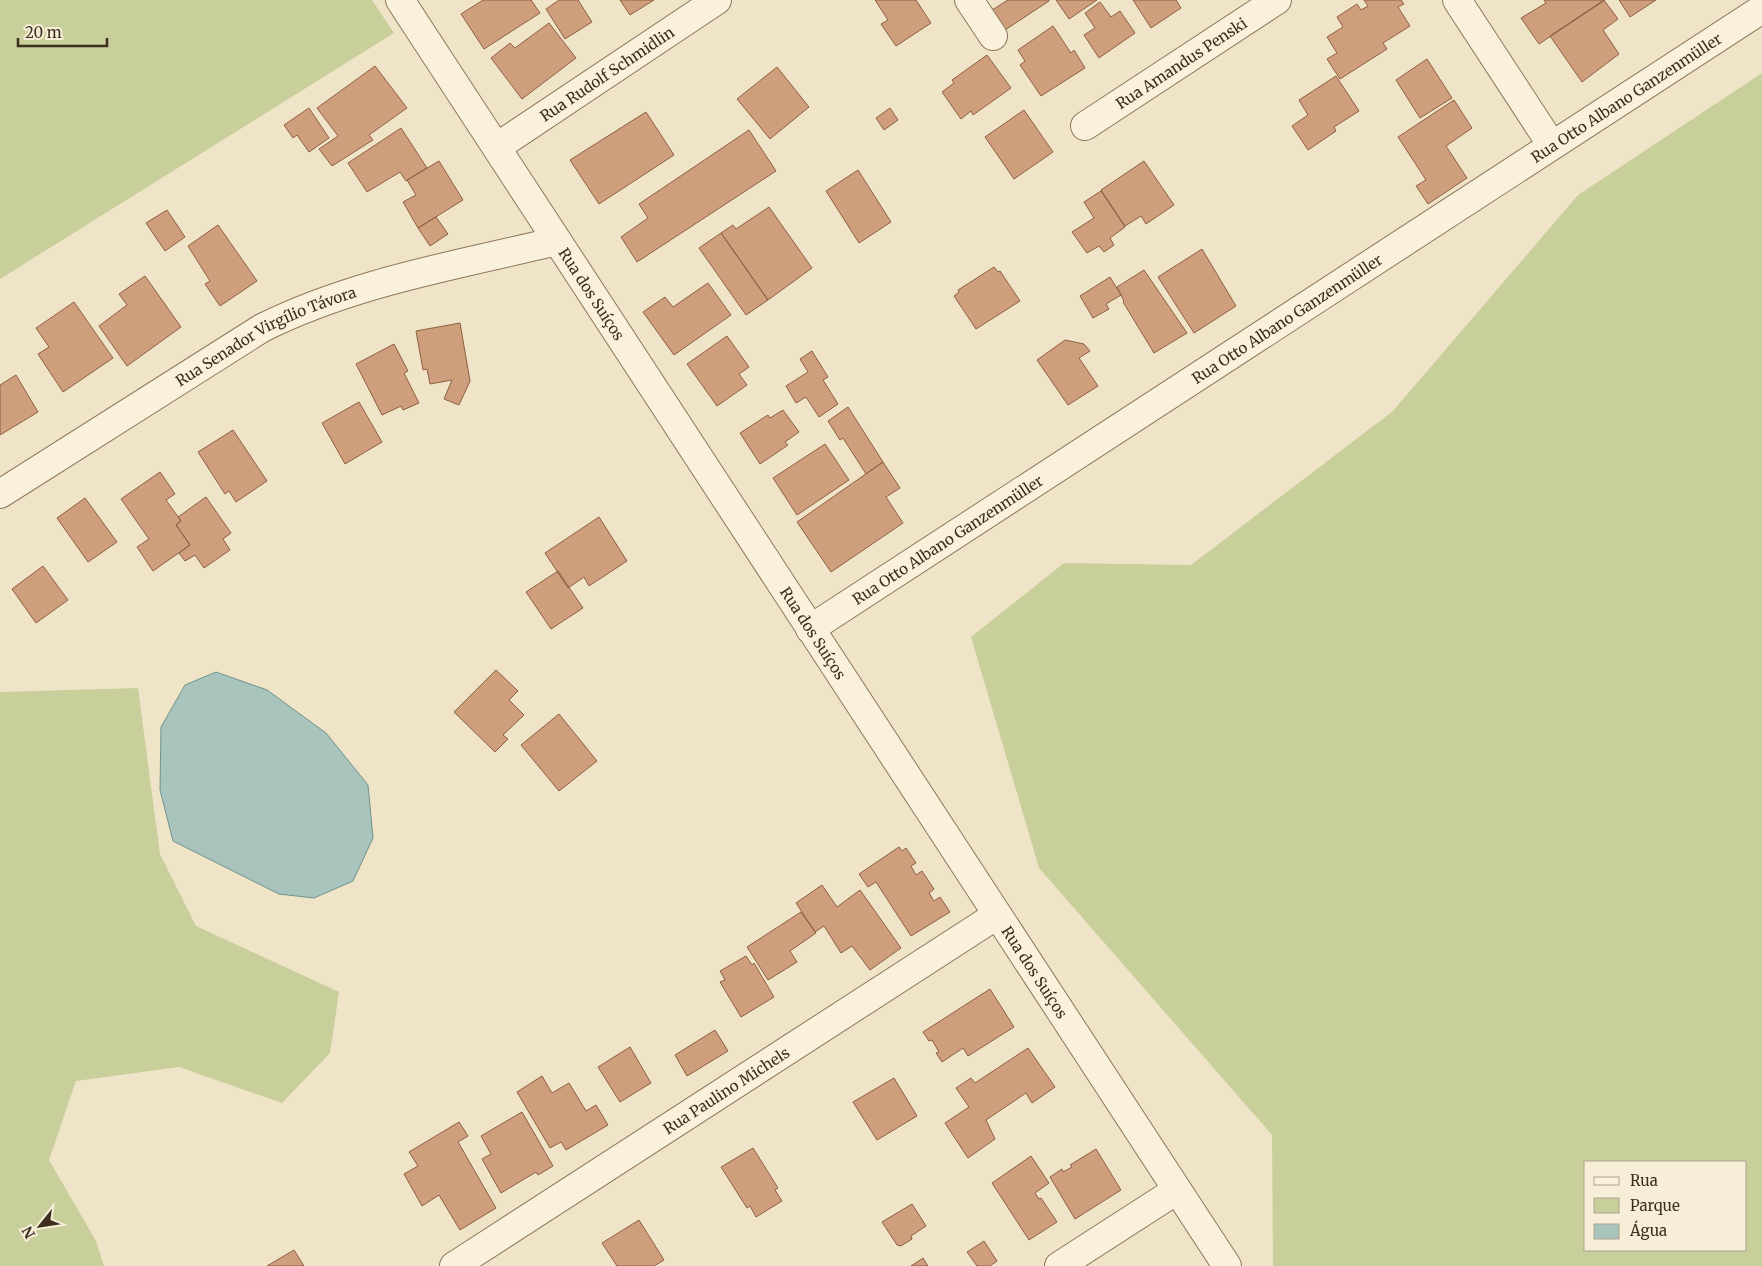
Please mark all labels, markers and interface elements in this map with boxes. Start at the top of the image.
street label: Rua Amandus Penski [1112,13,1250,113]
scale bar [18,15,106,47]
street label: Rua Rudolf Schmidlin [536,22,677,125]
text: 20 m [25,23,62,42]
street label: Rua Otto Albano Ganzenmüller [1527,28,1725,166]
street label: Rua dos Suíços [555,244,629,344]
street label: Rua Otto Albano Ganzenmüller [1188,249,1386,387]
street label: Rua Senador Virgílio Távora [172,282,358,390]
street label: Rua Otto Albano Ganzenmüller [849,470,1046,608]
street label: Rua dos Suíços [776,583,851,683]
street label: Rua dos Suíços [998,922,1072,1022]
street label: Rua Paulino Michels [659,1042,793,1138]
legend [1584,1161,1747,1251]
text: Rua [1630,1171,1658,1190]
text: Parque [1630,1196,1680,1215]
north arrow [15,1201,65,1251]
text: Água [1629,1220,1667,1240]
text: N [18,1223,39,1242]

